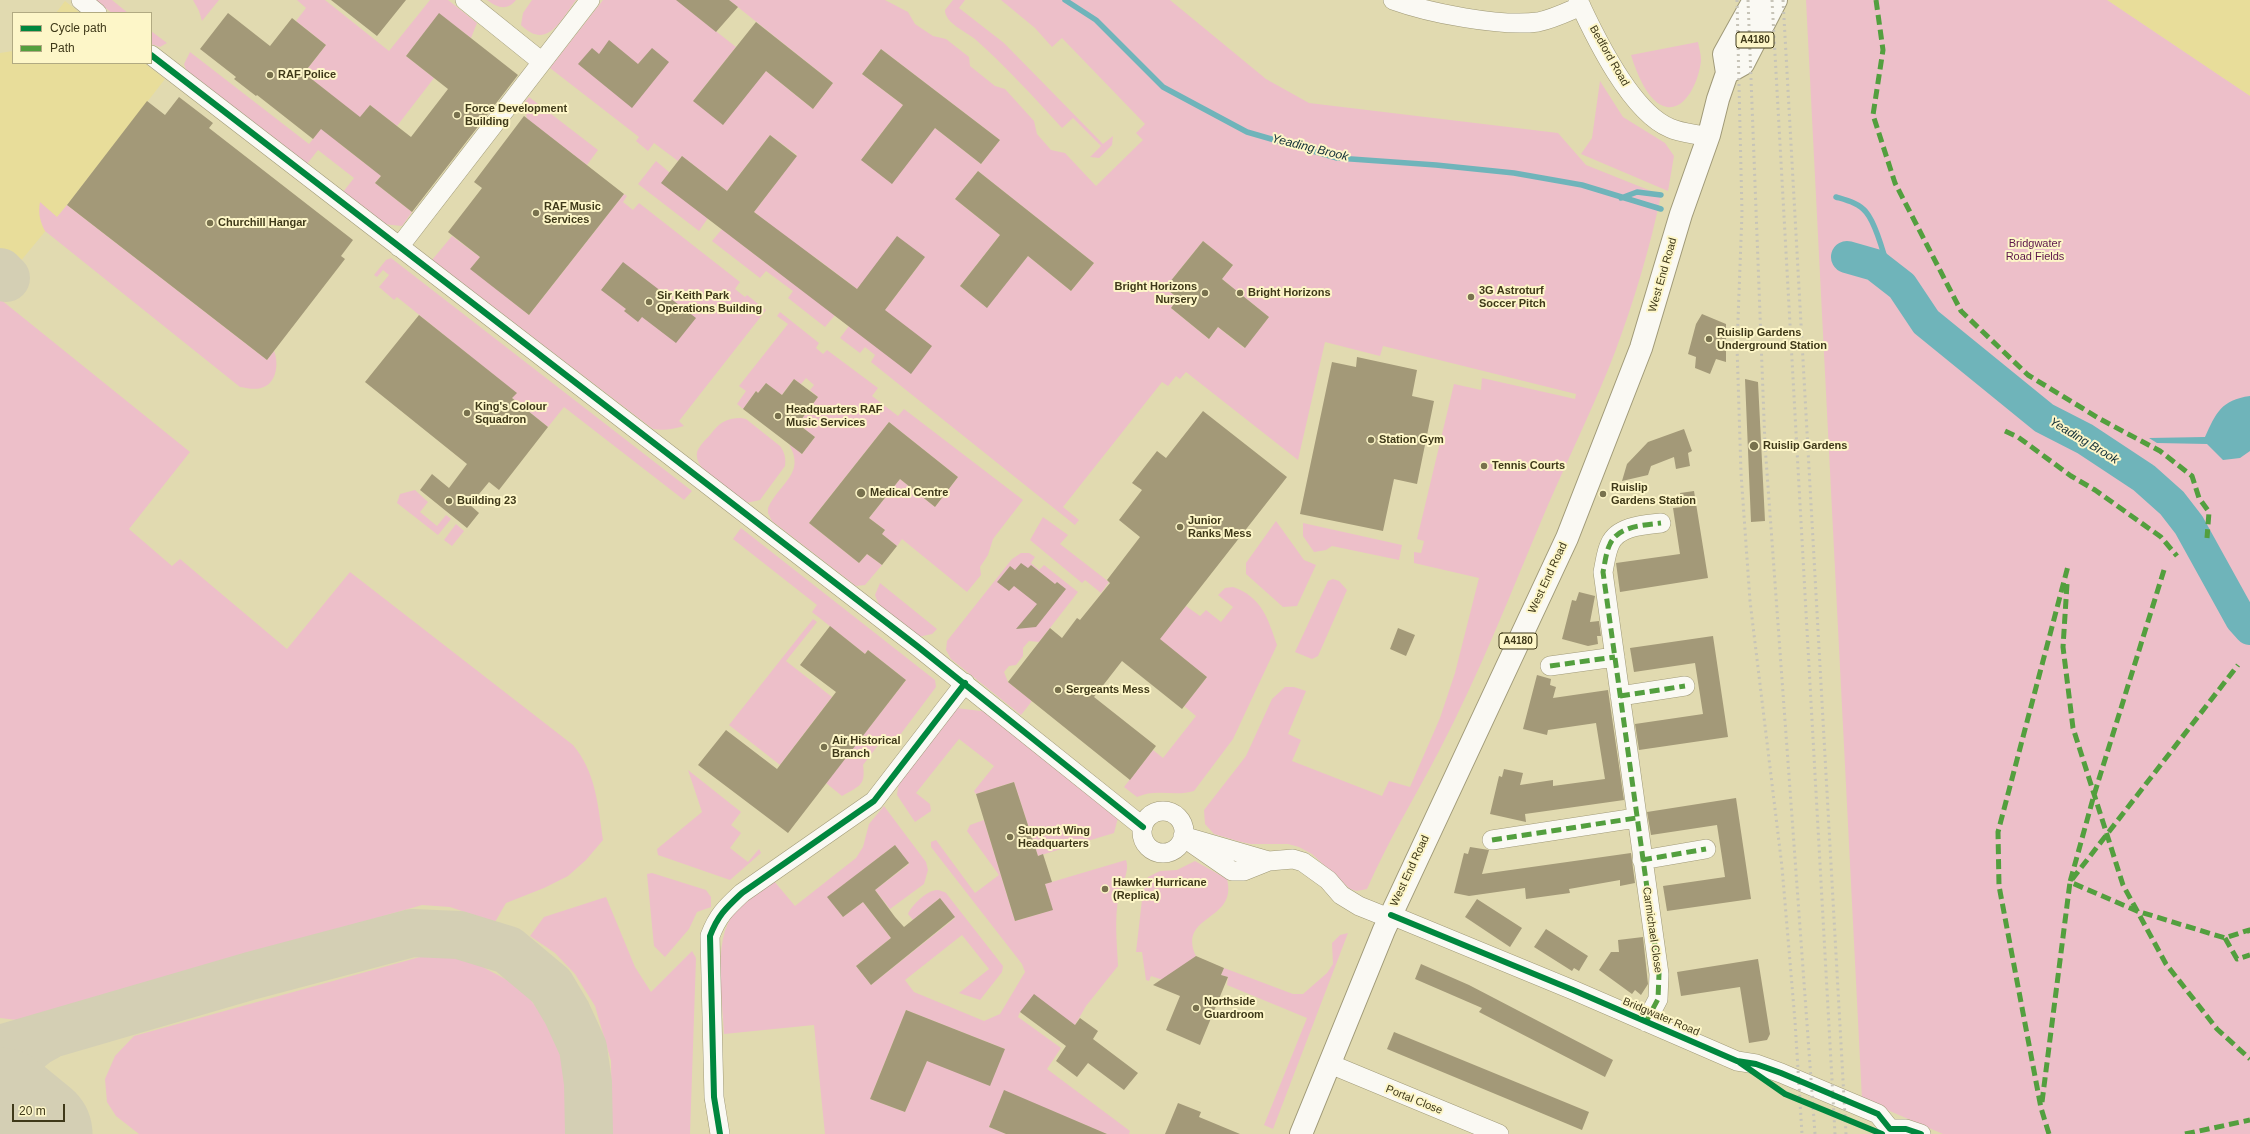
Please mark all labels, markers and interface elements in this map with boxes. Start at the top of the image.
legend [12,12,152,64]
text: Cycle path [50,21,107,35]
street label: Bedford Road [1586,23,1632,89]
road number: A4180 [1736,32,1774,48]
text: Path [50,41,75,55]
place label: RAF Police [278,68,336,82]
marker: RAF Police [265,70,275,80]
place label: Force Development Building [465,102,567,128]
marker: Force Development Building [452,110,462,120]
water label: Yeading Brook [1270,132,1350,164]
place label: RAF Music Services [544,200,601,226]
marker: RAF Music Services [531,208,541,218]
place label: Churchill Hangar [218,216,307,230]
marker: Churchill Hangar [205,218,215,228]
street label: West End Road [1646,236,1680,314]
park label: Bridgwater Road Fields [2006,237,2064,263]
place label: Bright Horizons Nursery [1115,280,1197,306]
place label: 3G Astroturf Soccer Pitch [1479,284,1546,310]
place label: Bright Horizons [1248,286,1330,300]
marker: Bright Horizons Nursery [1200,288,1210,298]
marker: Bright Horizons [1235,288,1245,298]
place label: Sir Keith Park Operations Building [657,289,762,315]
marker: 3G Astroturf Soccer Pitch [1466,292,1476,302]
marker: Sir Keith Park Operations Building [644,297,654,307]
place label: Ruislip Gardens Underground Station [1717,326,1827,352]
marker: Ruislip Gardens Underground Station [1704,334,1714,344]
place label: King's Colour Squadron [475,400,547,426]
place label: Headquarters RAF Music Services [786,403,883,429]
marker: King's Colour Squadron [462,408,472,418]
marker: Headquarters RAF Music Services [773,411,783,421]
water label: Yeading Brook [2047,415,2121,467]
place label: Station Gym [1379,433,1444,447]
marker: Station Gym [1366,435,1376,445]
place label: Ruislip Gardens [1763,439,1847,453]
marker: Ruislip Gardens [1748,440,1760,452]
place label: Tennis Courts [1492,459,1565,473]
marker: Tennis Courts [1479,461,1489,471]
place label: Ruislip Gardens Station [1611,481,1696,507]
place label: Medical Centre [870,486,948,500]
marker: Medical Centre [855,487,867,499]
marker: Ruislip Gardens Station [1598,489,1608,499]
place label: Building 23 [457,494,516,508]
marker: Building 23 [444,496,454,506]
place label: Junior Ranks Mess [1188,514,1252,540]
marker: Junior Ranks Mess [1175,522,1185,532]
street label: West End Road [1526,540,1570,616]
road number: A4180 [1499,633,1537,649]
place label: Sergeants Mess [1066,683,1150,697]
marker: Sergeants Mess [1053,685,1063,695]
place label: Air Historical Branch [832,734,900,760]
marker: Air Historical Branch [819,742,829,752]
place label: Support Wing Headquarters [1018,824,1090,850]
marker: Support Wing Headquarters [1005,832,1015,842]
street label: West End Road [1388,833,1432,909]
place label: Hawker Hurricane (Replica) [1113,876,1207,902]
marker: Hawker Hurricane (Replica) [1100,884,1110,894]
street label: Carmichael Close [1639,886,1665,974]
place label: Northside Guardroom [1204,995,1264,1021]
street label: Bridgwater Road [1621,995,1701,1039]
marker: Northside Guardroom [1191,1003,1201,1013]
street label: Portal Close [1384,1083,1444,1117]
scale bar [14,1096,67,1122]
text: 20 m [19,1104,46,1118]

